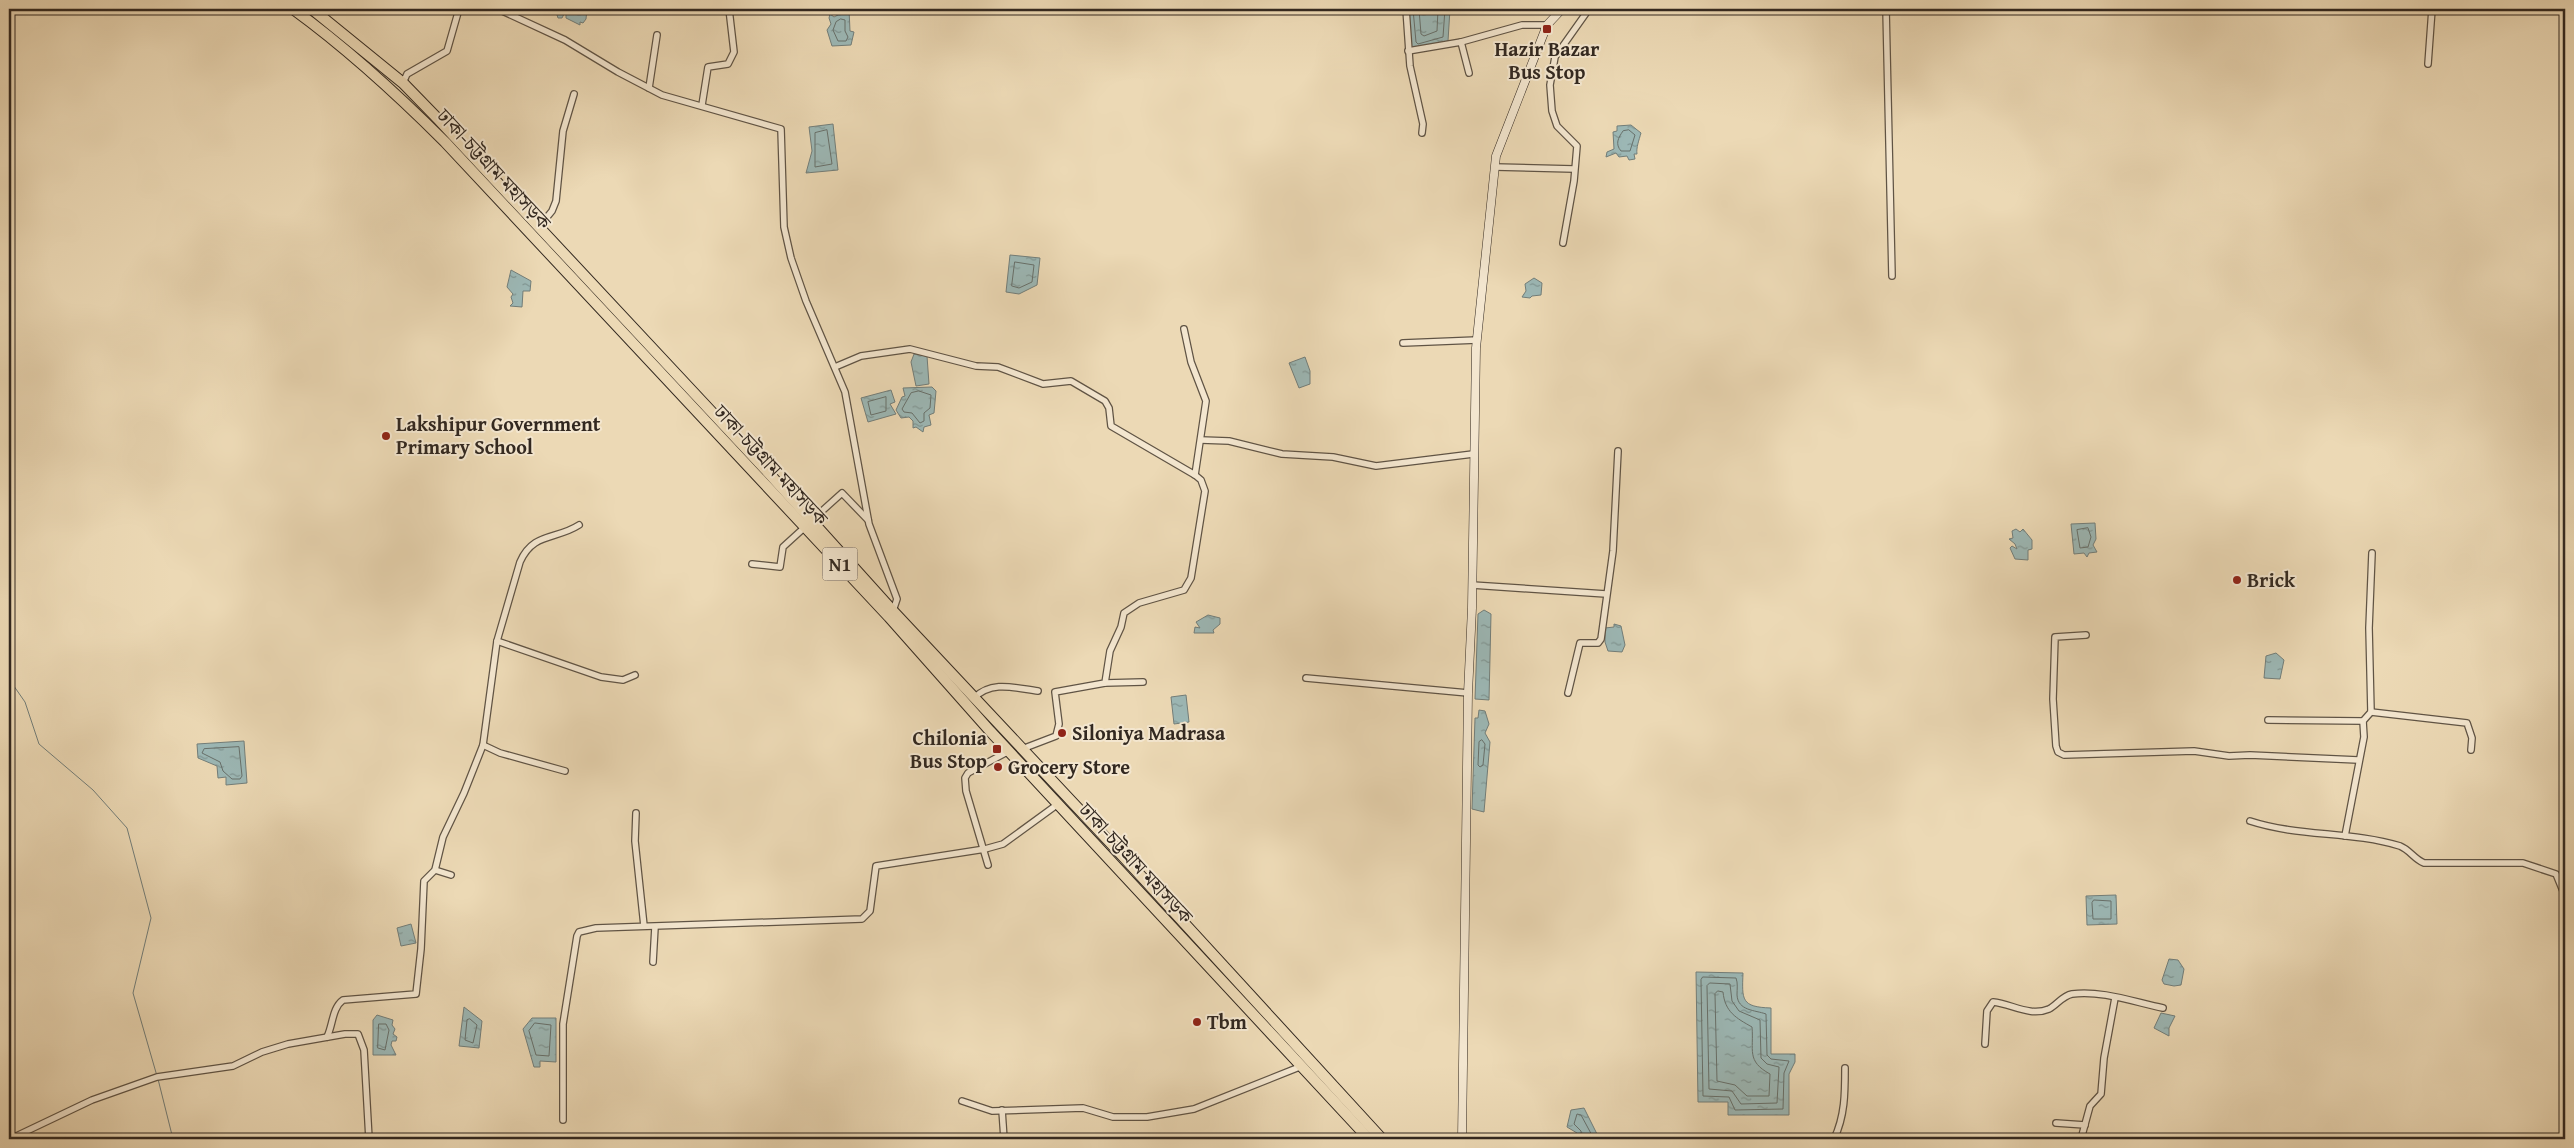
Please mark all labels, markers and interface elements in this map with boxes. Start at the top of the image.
marker: Hazir Bazar Bus Stop [1541,23,1553,35]
place label: Hazir Bazar Bus Stop [1494,34,1600,86]
street label: ঢাকা-চট্টগ্রাম মহাসড়ক [430,101,559,236]
street label: ঢাকা-চট্টগ্রাম মহাসড়ক [707,397,836,532]
place label: Lakshipur Government Primary School [396,409,601,461]
marker: Lakshipur Government Primary School [380,430,392,442]
road number: N1 [822,548,858,580]
place label: Brick [2247,565,2296,594]
marker: Brick [2231,574,2243,586]
place label: Siloniya Madrasa [1072,718,1226,747]
place label: Chilonia Bus Stop [910,723,988,775]
marker: Siloniya Madrasa [1056,727,1068,739]
marker: Chilonia Bus Stop [991,743,1003,755]
place label: Grocery Store [1008,752,1130,781]
marker: Grocery Store [992,761,1004,773]
street label: ঢাকা-চট্টগ্রাম মহাসড়ক [1072,795,1201,930]
place label: Tbm [1207,1007,1247,1036]
marker: Tbm [1191,1016,1203,1028]

